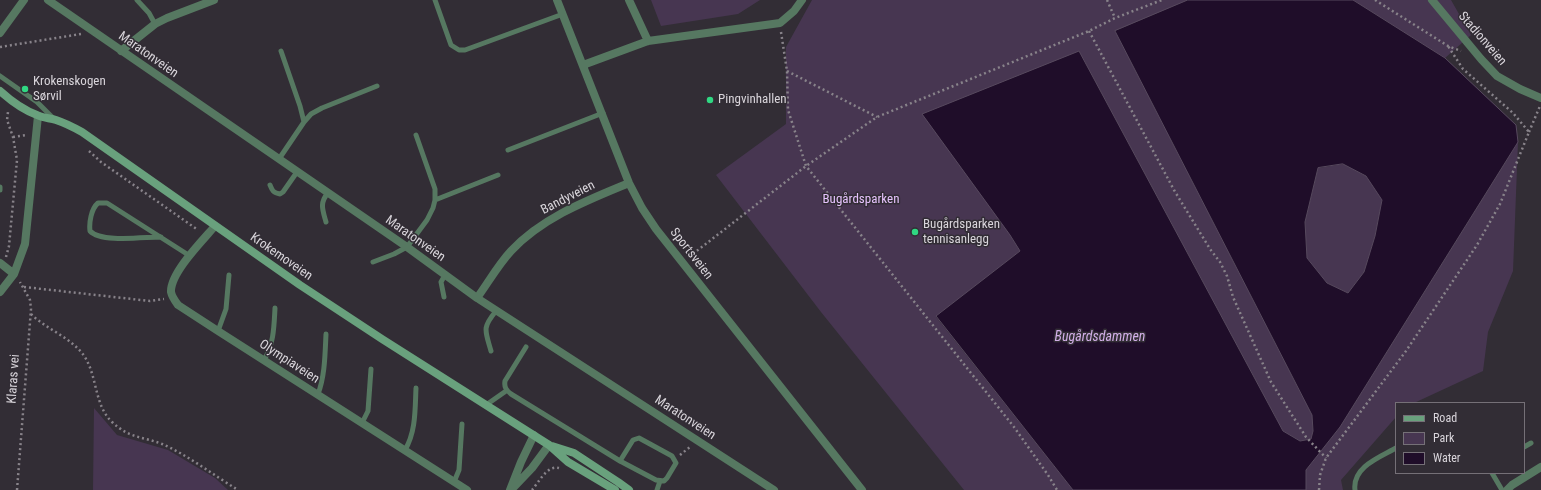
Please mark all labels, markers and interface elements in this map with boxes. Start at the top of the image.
street label: Stadionveien [1454,9,1510,69]
street label: Maratonveien [115,29,181,81]
place label: Krokenskogen Sørvil [33,74,106,105]
marker: Krokenskogen Sørvil [20,84,30,94]
place label: Pingvinhallen [718,92,787,108]
marker: Pingvinhallen [705,95,715,105]
street label: Bandyveien [538,178,598,218]
park label: Bugårdsparken [823,192,899,208]
street label: Maratonveien [382,213,448,265]
place label: Bugårdsparken tennisanlegg [923,217,1000,248]
street label: Sportsveien [666,225,716,283]
marker: Bugårdsparken tennisanlegg [910,227,920,237]
street label: Krokemoveien [247,230,315,284]
water label: Bugårdsdammen [1055,329,1145,345]
street label: Olympiaveien [256,337,322,387]
street label: Klaras vei [4,354,24,404]
street label: Maratonveien [652,393,718,443]
legend [1395,402,1525,474]
text: Road [1433,411,1457,425]
text: Park [1433,431,1454,445]
text: Water [1433,451,1461,465]

